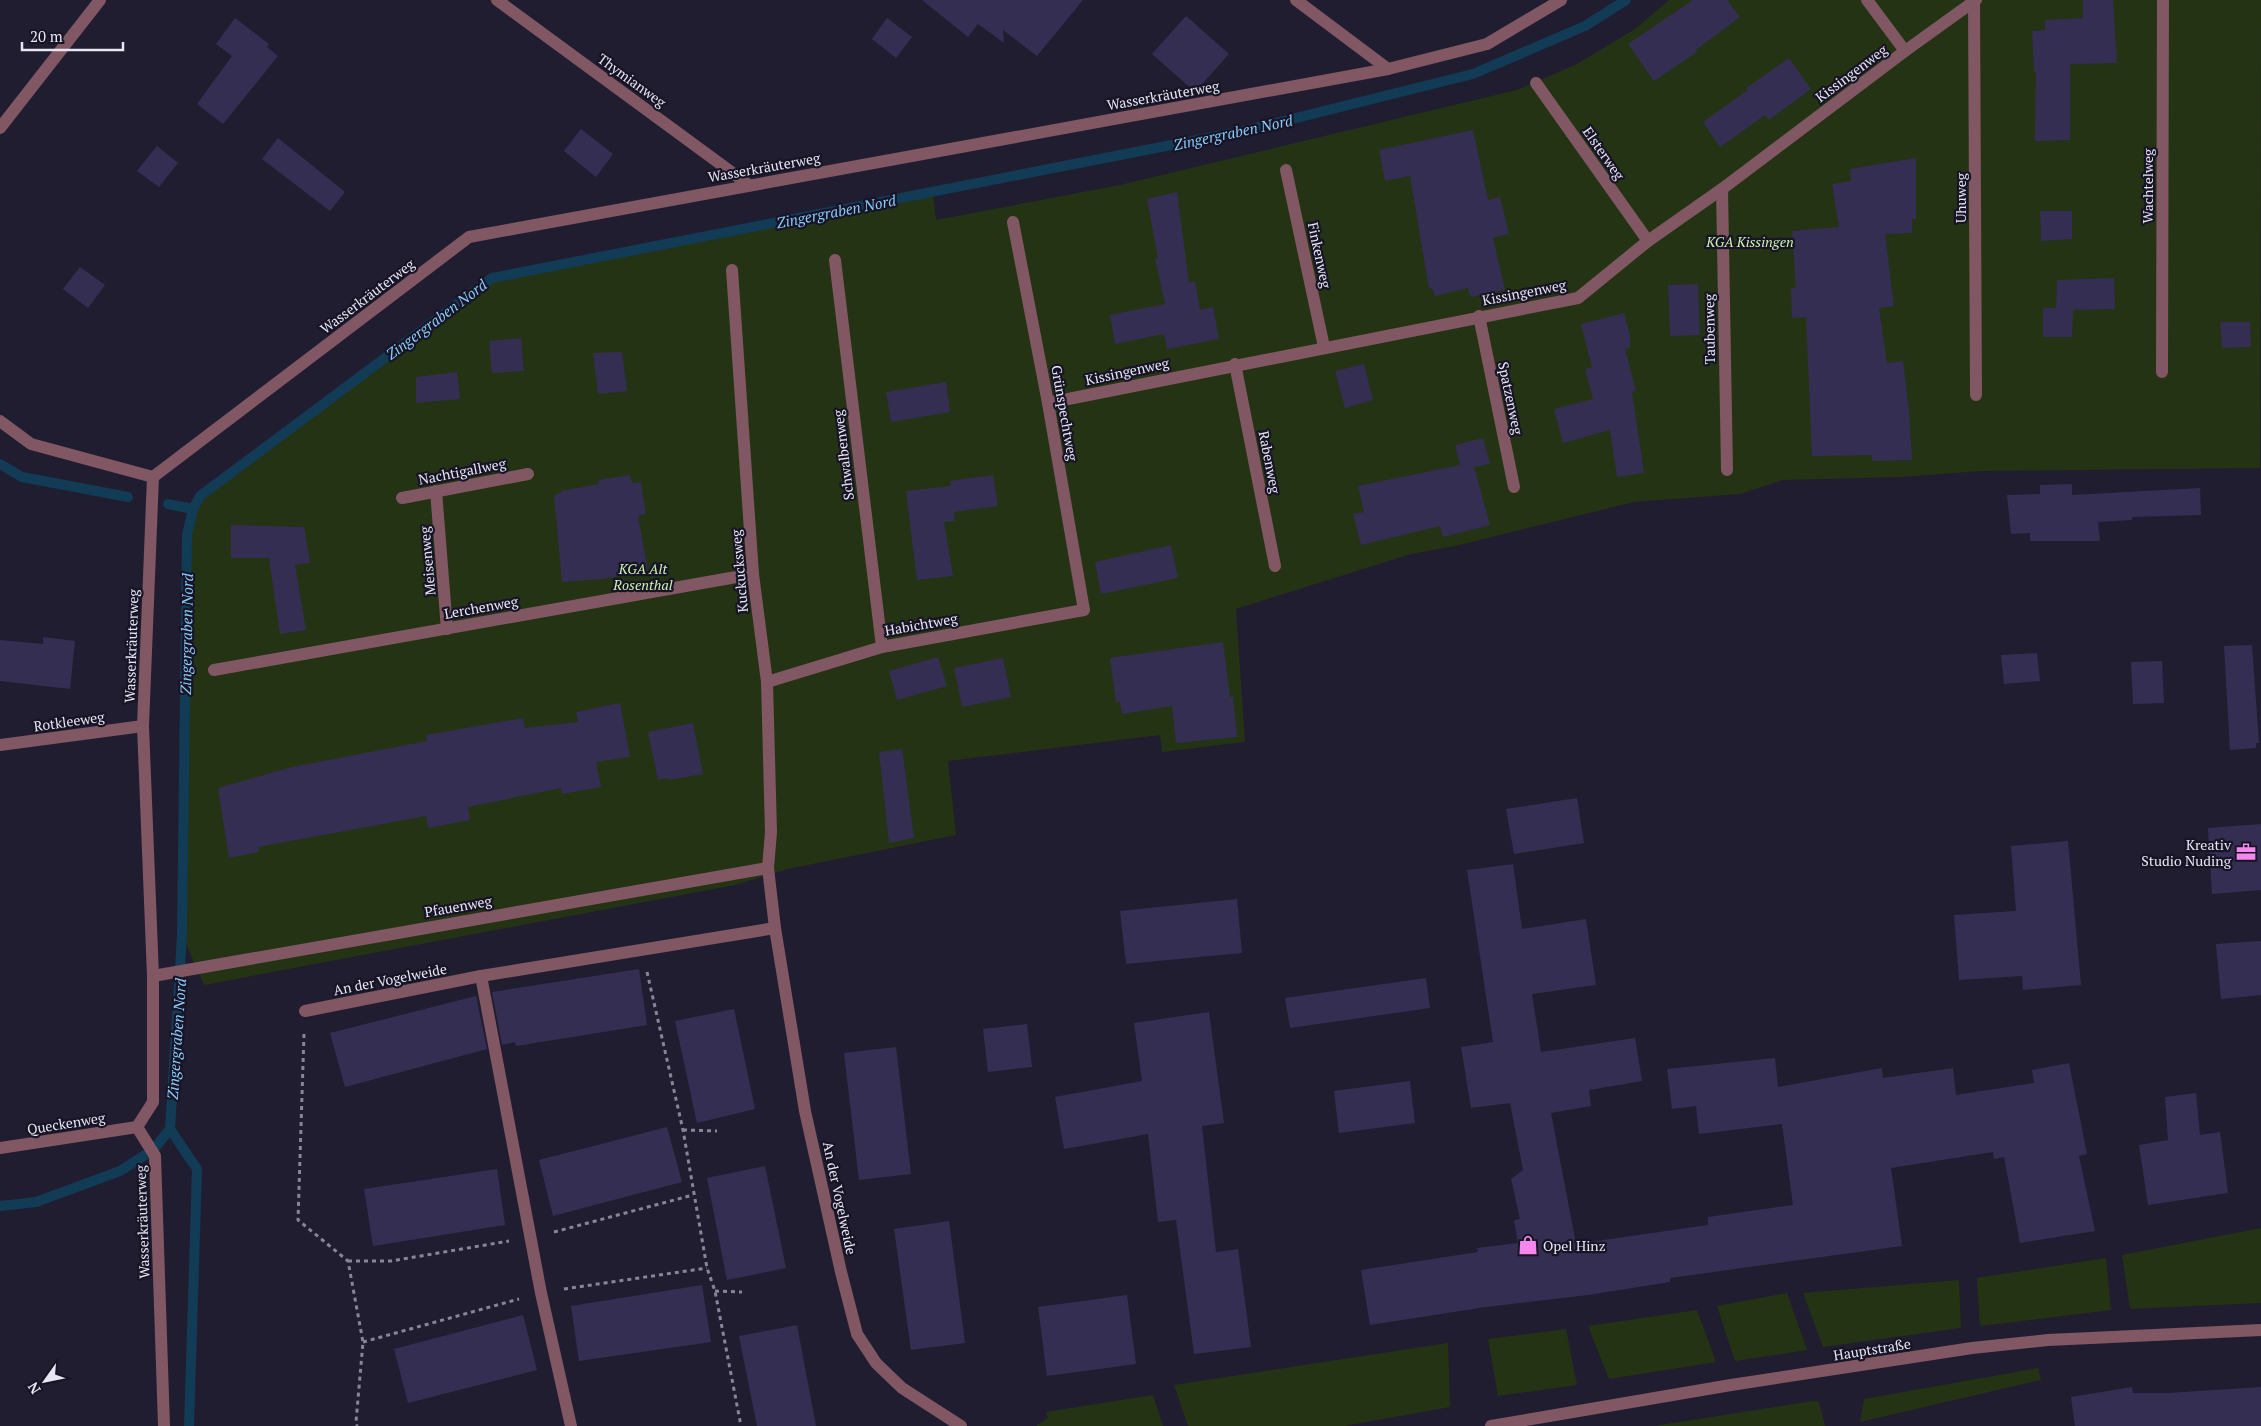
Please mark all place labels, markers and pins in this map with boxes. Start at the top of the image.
place label: Kreativ Studio Nuding [2141,835,2232,870]
office icon: Kreativ Studio Nuding [2235,841,2257,863]
shop icon: Opel Hinz [1517,1234,1539,1256]
place label: Opel Hinz [1543,1236,1606,1255]

